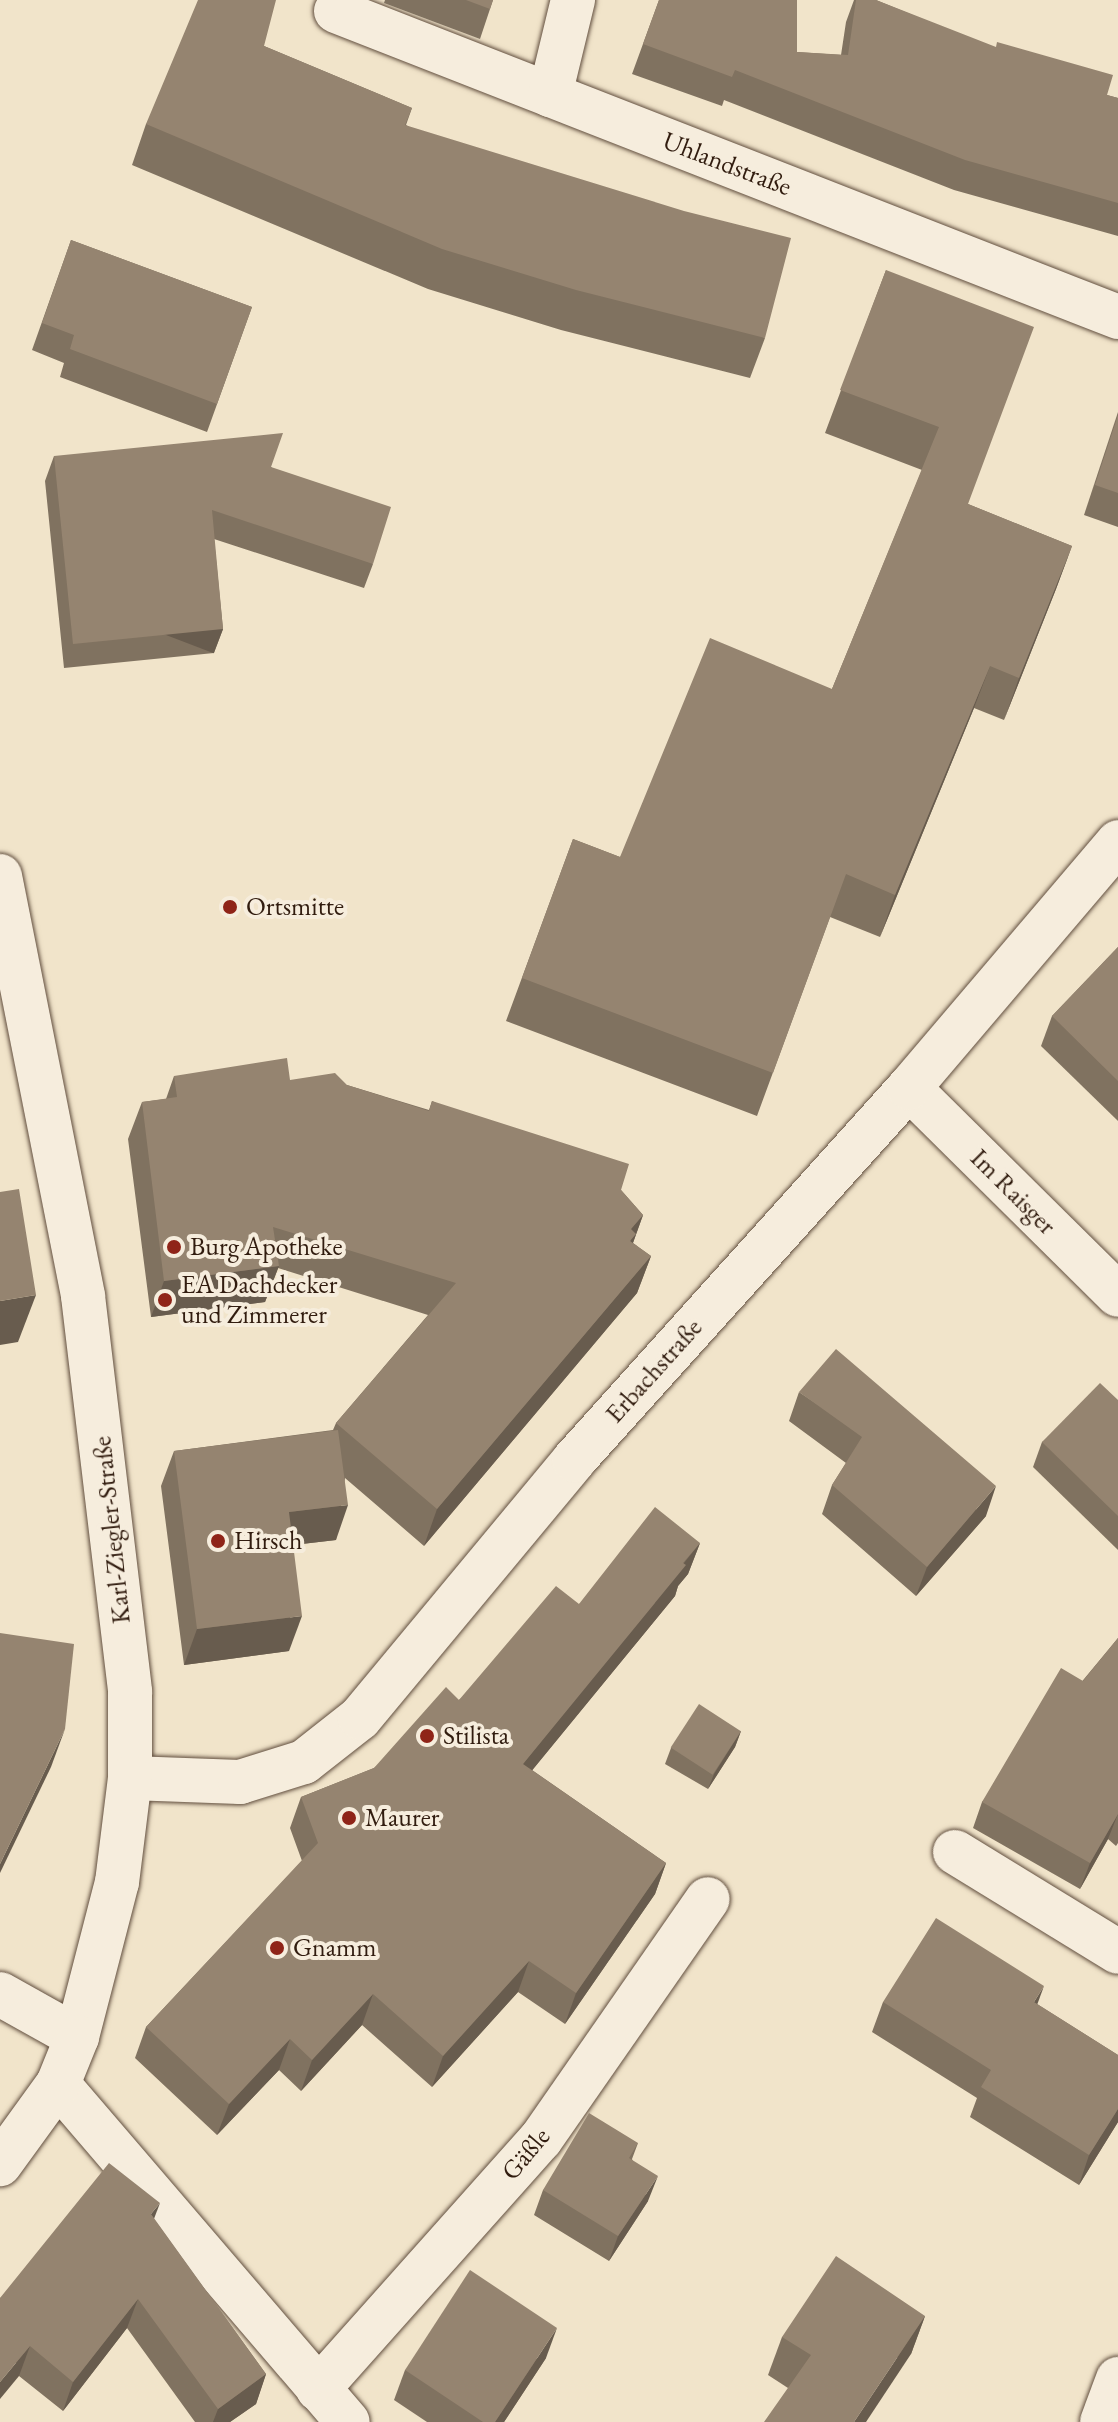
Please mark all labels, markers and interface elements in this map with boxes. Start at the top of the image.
street label: Uhlandstraße [658,125,796,203]
place label: Ortsmitte [246,891,344,923]
marker: Ortsmitte [221,898,239,916]
street label: Im Raisger [964,1143,1062,1241]
place label: Burg Apotheke [190,1231,343,1263]
marker: Burg Apotheke [165,1238,183,1256]
place label: EA Dachdecker und Zimmerer [181,1269,337,1330]
marker: EA Dachdecker und Zimmerer [156,1291,174,1309]
street label: Erbachstraße [599,1312,709,1430]
street label: Karl-Ziegler-Straße [87,1435,137,1625]
place label: Hirsch [234,1525,302,1557]
marker: Hirsch [209,1532,227,1550]
place label: Stilista [443,1720,509,1752]
marker: Stilista [418,1727,436,1745]
place label: Maurer [365,1802,439,1834]
marker: Maurer [340,1809,358,1827]
place label: Gnamm [293,1932,377,1964]
marker: Gnamm [268,1939,286,1957]
street label: Gäßle [495,2121,557,2187]

